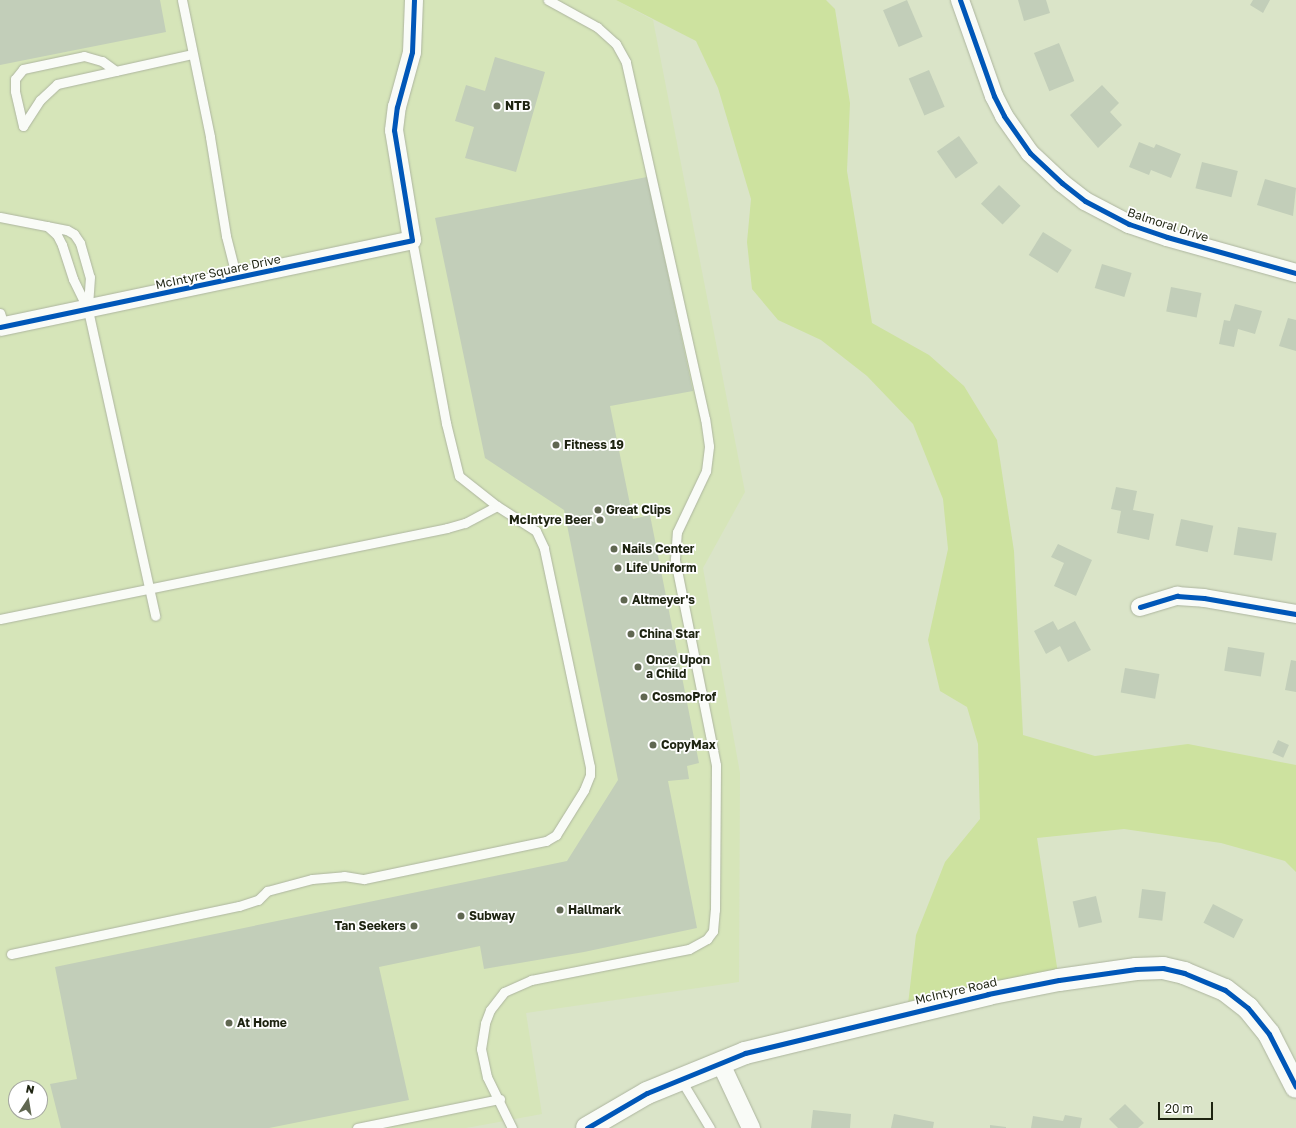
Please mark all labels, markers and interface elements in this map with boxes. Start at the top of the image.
place label: NTB [505,99,530,113]
marker: NTB [492,101,502,111]
street label: Balmoral Drive [1126,205,1210,245]
street label: McIntyre Square Drive [154,252,282,292]
place label: Fitness 19 [564,438,624,452]
marker: Fitness 19 [551,440,561,450]
place label: Great Clips [606,503,671,517]
marker: Great Clips [593,505,603,515]
place label: McIntyre Beer [509,513,592,527]
marker: McIntyre Beer [595,515,605,525]
place label: Nails Center [622,542,695,556]
marker: Nails Center [609,544,619,554]
place label: Life Uniform [626,561,697,575]
marker: Life Uniform [613,563,623,573]
place label: Altmeyer's [632,593,695,607]
marker: Altmeyer's [619,595,629,605]
place label: China Star [639,627,700,641]
marker: China Star [626,629,636,639]
place label: Once Upon a Child [646,653,710,681]
marker: Once Upon a Child [633,662,643,672]
place label: CosmoProf [652,690,716,704]
marker: CosmoProf [639,692,649,702]
place label: CopyMax [661,738,716,752]
marker: CopyMax [648,740,658,750]
place label: Hallmark [568,903,621,917]
marker: Hallmark [555,905,565,915]
place label: Subway [469,909,515,923]
marker: Subway [456,911,466,921]
place label: Tan Seekers [335,919,406,933]
marker: Tan Seekers [409,921,419,931]
street label: McIntyre Road [914,975,998,1007]
place label: At Home [237,1016,287,1030]
marker: At Home [224,1018,234,1028]
north arrow [8,1080,48,1120]
text: N [25,1082,36,1096]
scale bar [1160,1094,1215,1120]
text: 20 m [1165,1101,1193,1116]

